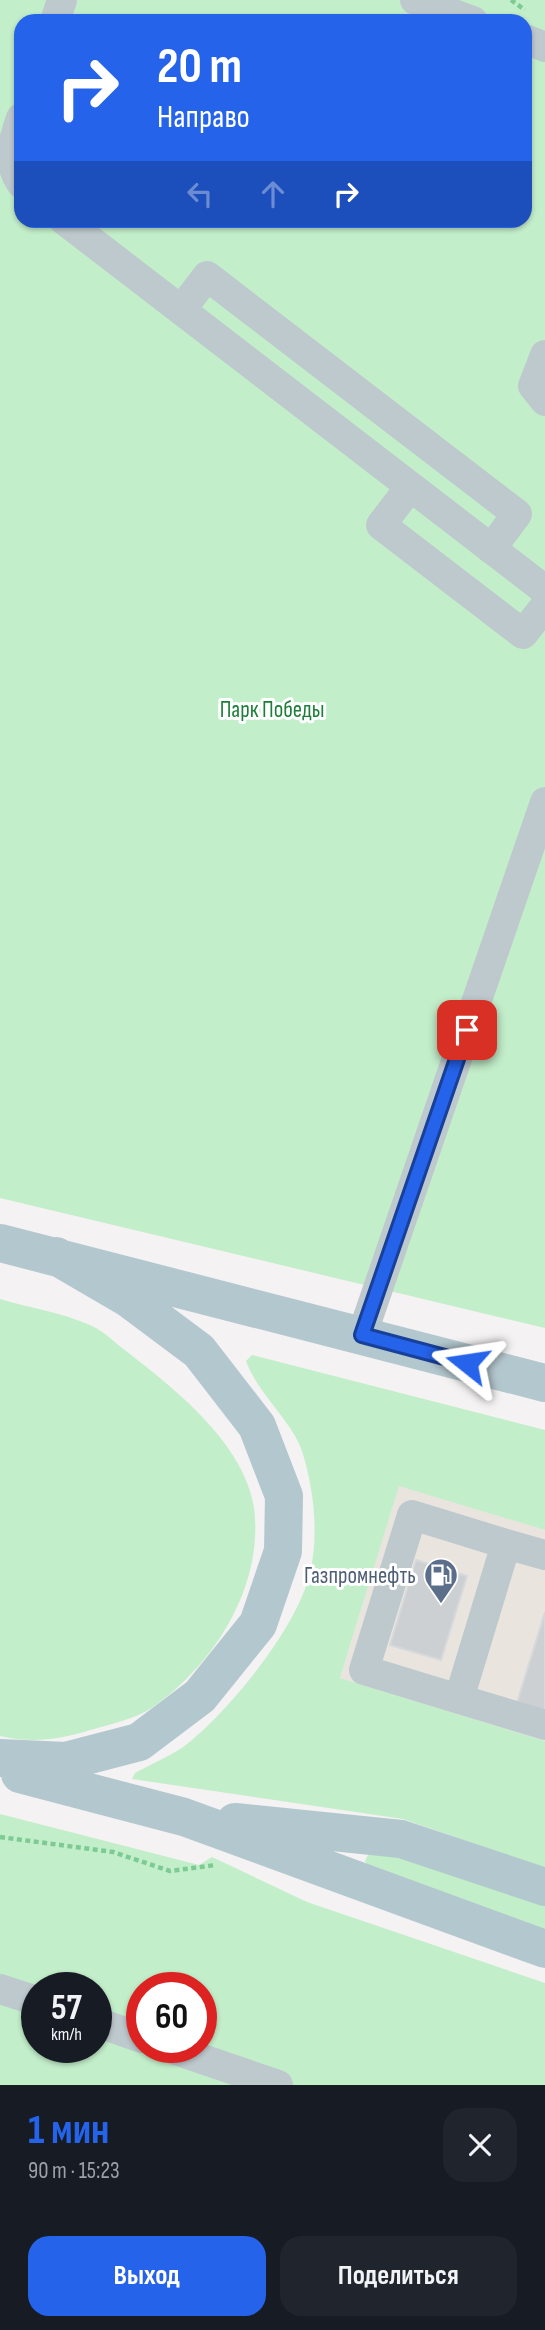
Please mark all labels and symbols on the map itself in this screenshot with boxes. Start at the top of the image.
park label: Парк Победы [220,696,324,724]
pin [437,1000,497,1060]
position arrow [430,1326,504,1400]
fuel station icon: Газпромнефть [422,1556,460,1605]
place label: Газпромнефть [304,1562,416,1590]
speed limit sign: 60 [126,1972,217,2063]

